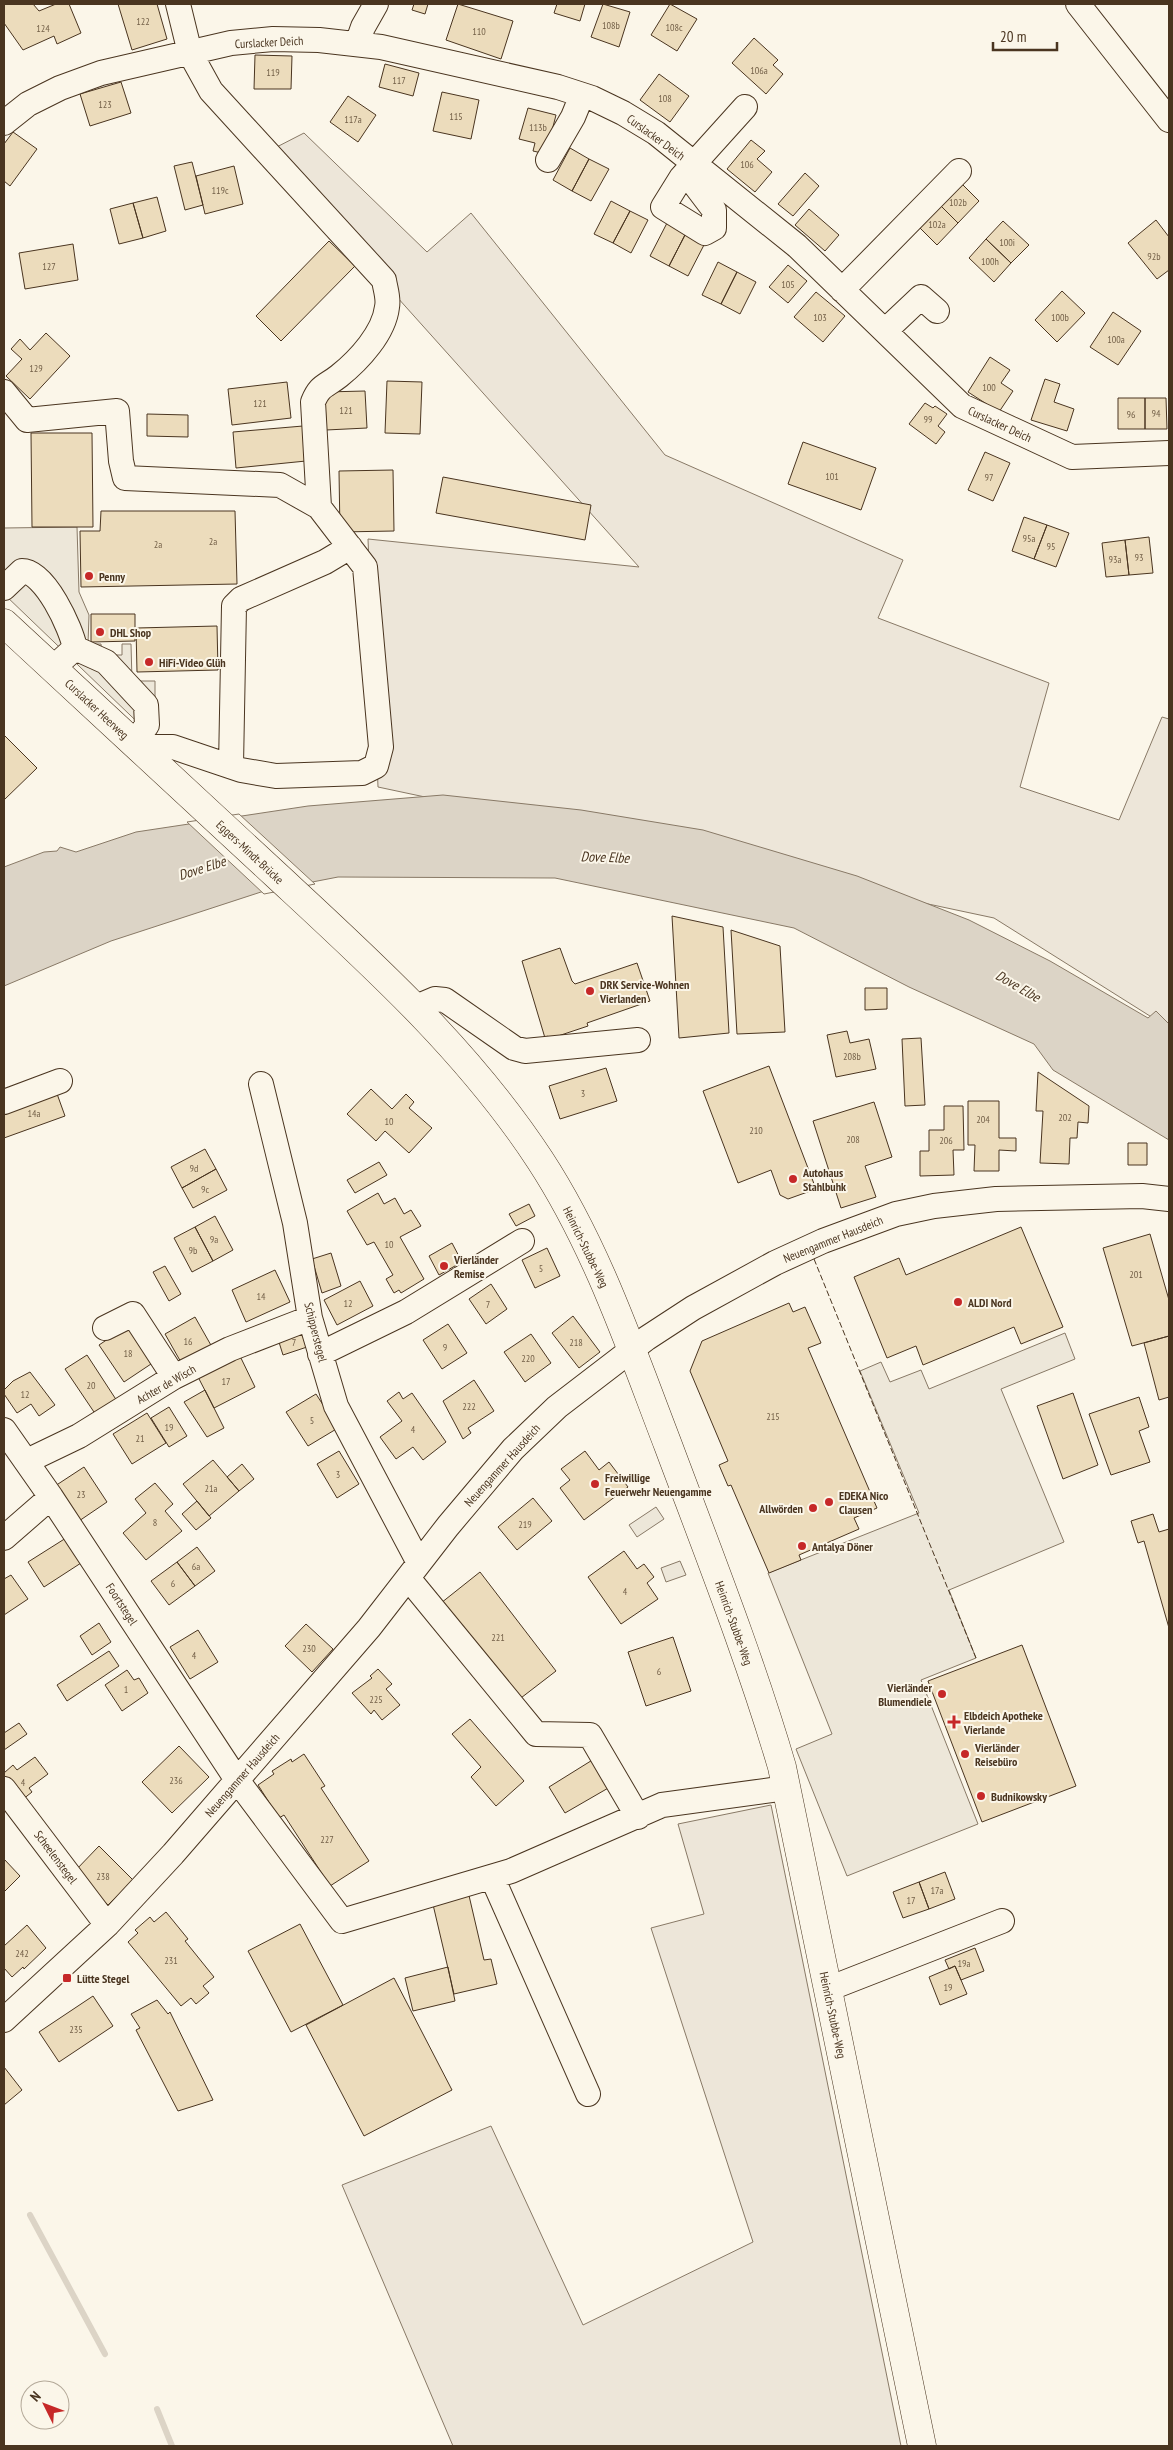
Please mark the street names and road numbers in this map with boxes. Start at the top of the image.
street label: Curslacker Deich [234,33,304,51]
street label: Curslacker Deich [624,111,688,163]
street label: Curslacker Deich [966,403,1034,445]
street label: Curslacker Heerweg [62,676,132,742]
street label: Eggers-Mindt-Brücke [213,817,287,887]
street label: Heinrich-Stubbe-Weg [560,1204,612,1290]
street label: Neuengammer Hausdeich [781,1212,885,1266]
street label: Schipperstegel [301,1301,331,1364]
street label: Achter de Wisch [134,1361,198,1407]
street label: Neuengammer Hausdeich [461,1421,543,1509]
street label: Heinrich-Stubbe-Weg [712,1579,756,1667]
street label: Foortstegel [103,1580,141,1628]
street label: Neuengammer Hausdeich [202,1730,282,1820]
street label: Scheelenstegel [31,1827,81,1887]
street label: Heinrich-Stubbe-Weg [816,1970,850,2060]

